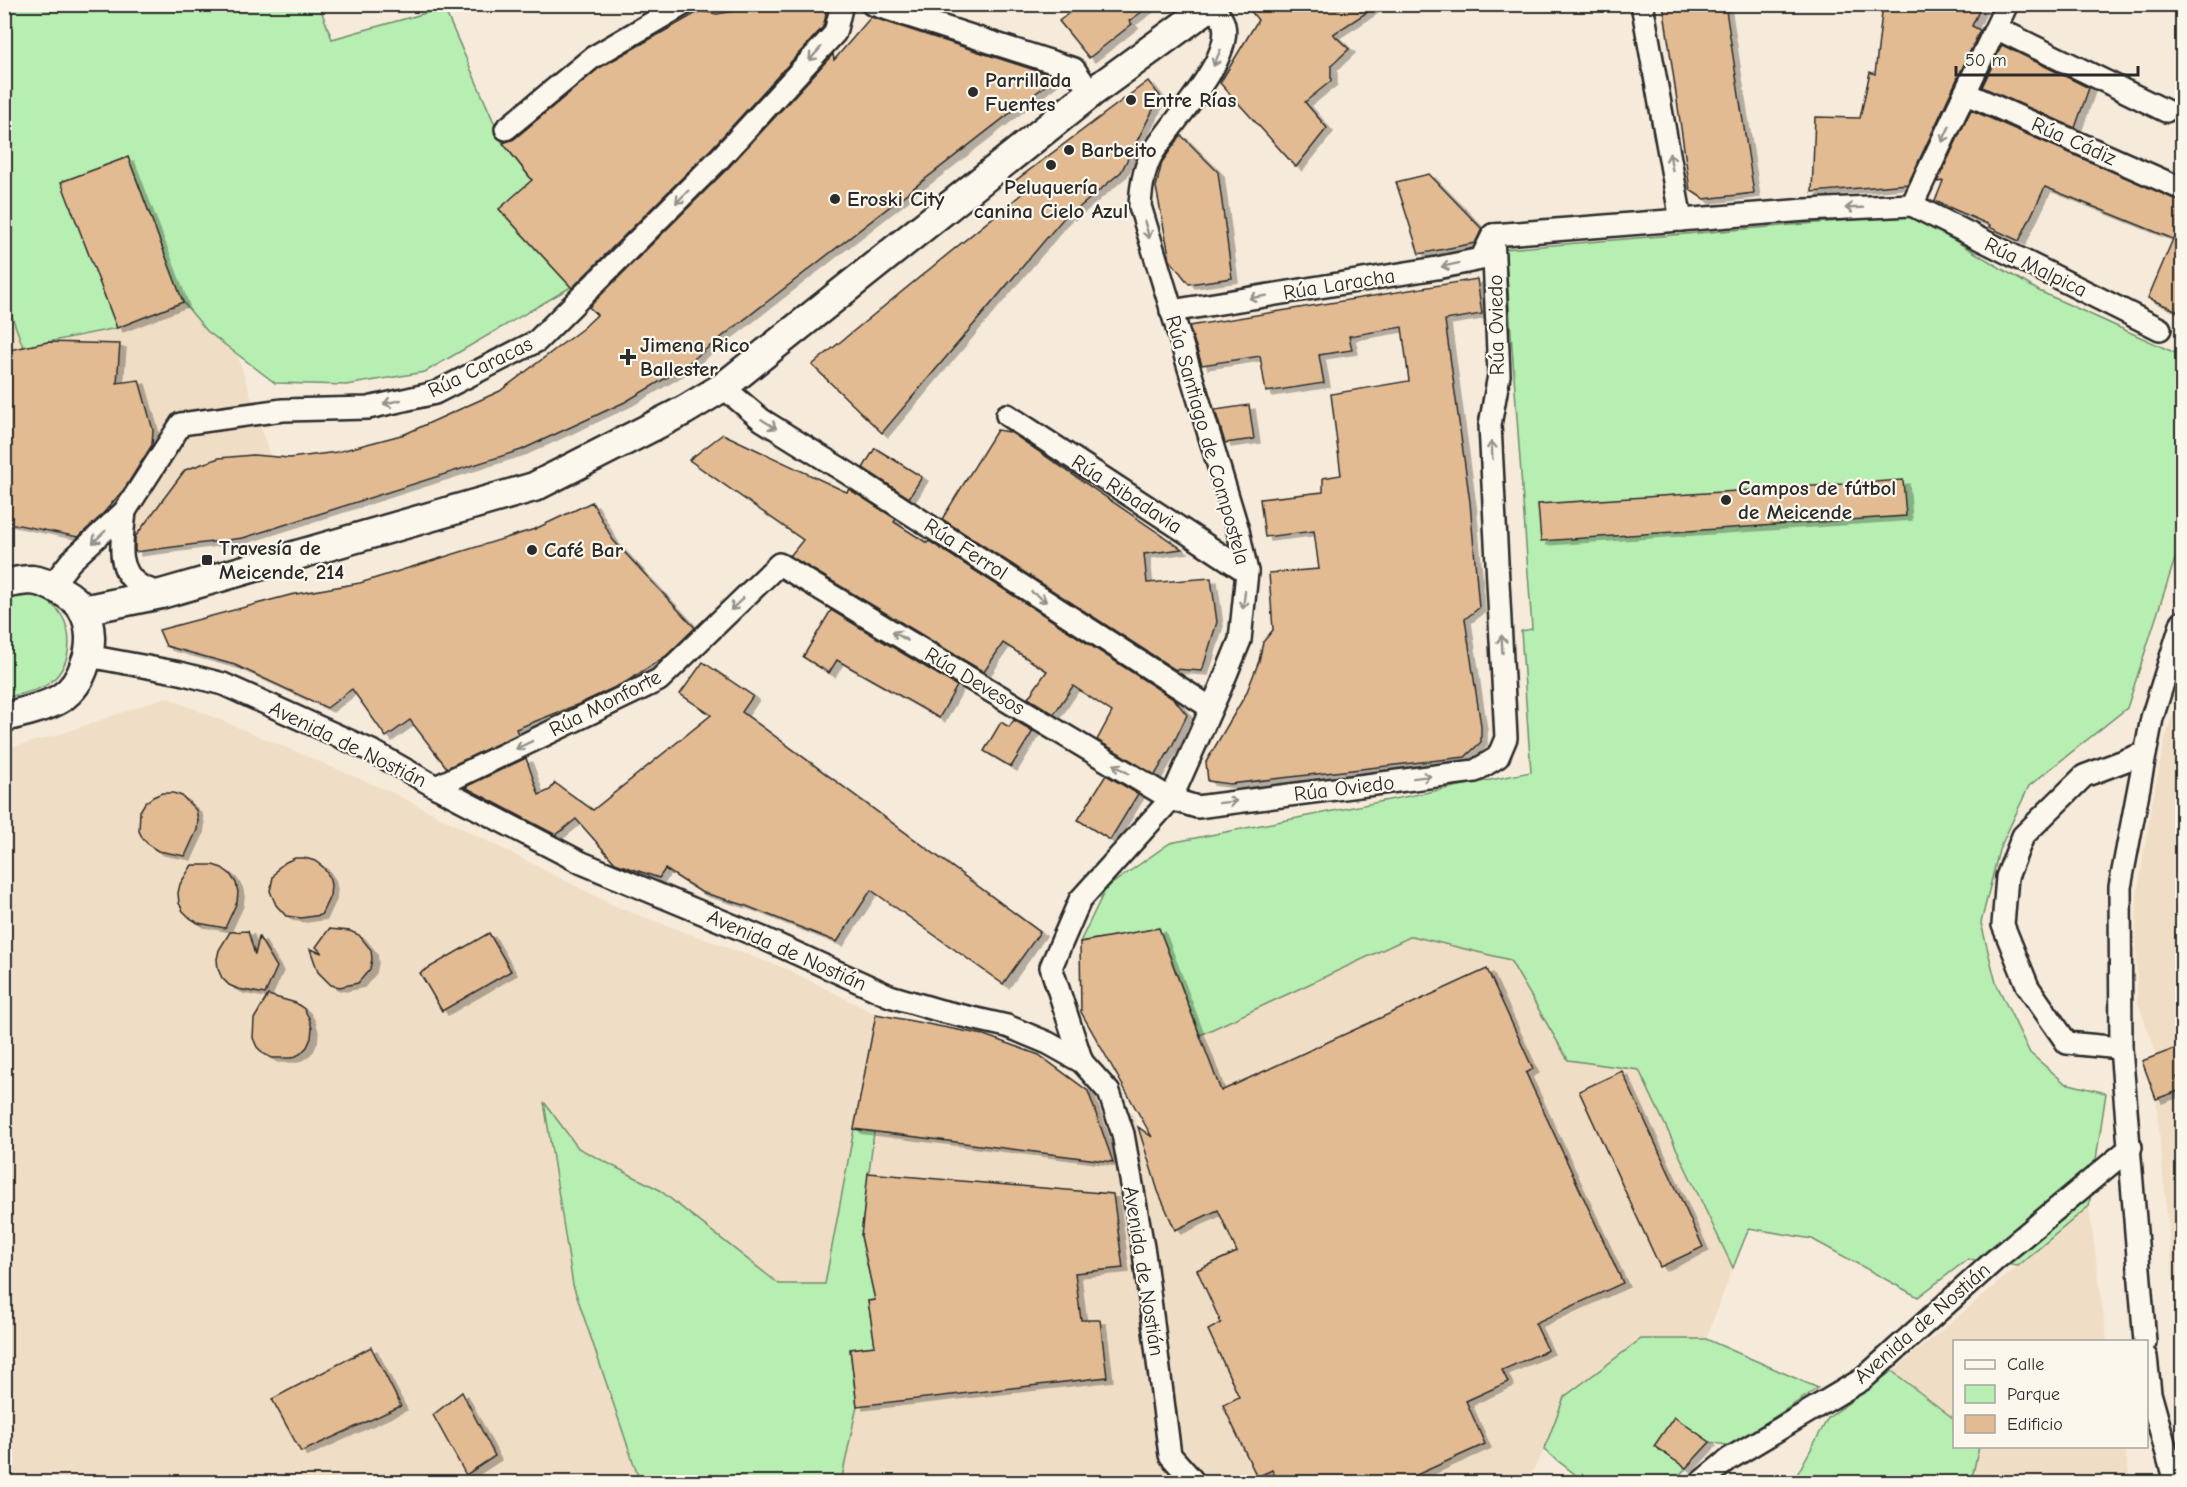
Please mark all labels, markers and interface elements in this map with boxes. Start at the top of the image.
scale bar [1956,39,2138,77]
one-way arrow [808,47,822,62]
one-way arrow [1211,49,1222,67]
text: 50 m [1965,50,2007,71]
place label: Parrillada Fuentes [985,68,1072,116]
marker: Parrillada Fuentes [966,85,980,99]
place label: Entre Rías [1143,88,1236,112]
marker: Entre Rías [1124,93,1138,107]
street label: Rúa Cádiz [2028,112,2120,170]
one-way arrow [1940,124,1951,142]
place label: Barbeito [1081,138,1157,162]
marker: Barbeito [1062,143,1076,157]
one-way arrow [1665,153,1676,172]
marker: Peluquería canina Cielo Azul [1044,158,1058,172]
place label: Peluquería canina Cielo Azul [974,175,1128,223]
place label: Eroski City [847,187,945,211]
one-way arrow [674,189,689,204]
marker: Eroski City [828,192,842,206]
one-way arrow [1844,202,1864,214]
one-way arrow [1142,220,1153,239]
street label: Rúa Malpica [1981,232,2091,302]
one-way arrow [1441,260,1461,271]
street label: Rúa Laracha [1281,263,1397,305]
street label: Rúa Oviedo [1483,274,1509,376]
one-way arrow [1248,291,1268,302]
street label: Rúa Santiago de Compostela [1161,313,1255,567]
street label: Rúa Caracas [424,331,536,403]
place label: Jimena Rico Ballester [640,333,750,381]
marker: Jimena Rico Ballester [621,350,635,364]
one-way arrow [383,397,402,409]
one-way arrow [760,418,776,430]
one-way arrow [1486,440,1497,460]
street label: Rúa Ribadavia [1067,449,1187,539]
place label: Campos de fútbol de Meicende [1738,476,1896,524]
marker: Campos de fútbol de Meicende [1719,493,1733,507]
street label: Rúa Ferrol [920,513,1012,585]
one-way arrow [91,529,106,544]
place label: Travesía de Meicende, 214 [219,536,344,584]
place label: Café Bar [544,538,624,562]
marker: Café Bar [525,543,539,557]
marker: Travesía de Meicende, 214 [200,553,214,567]
one-way arrow [1238,589,1249,609]
one-way arrow [1030,591,1047,603]
one-way arrow [729,597,744,612]
one-way arrow [892,630,909,642]
one-way arrow [1496,635,1507,655]
street label: Rúa Devesos [921,642,1029,720]
street label: Rúa Monforte [545,665,665,741]
street label: Avenida de Nostián [266,696,430,792]
one-way arrow [516,739,534,751]
one-way arrow [1113,763,1130,775]
street label: Rúa Oviedo [1292,770,1396,806]
one-way arrow [1411,772,1431,783]
one-way arrow [1218,797,1238,808]
street label: Avenida de Nostián [704,904,870,996]
street label: Avenida de Nostián [1119,1184,1169,1358]
street label: Avenida de Nostián [1849,1258,1995,1388]
legend [1953,1340,2148,1448]
text: Calle [2007,1354,2044,1375]
text: Parque [2007,1384,2060,1405]
text: Edificio [2007,1414,2063,1435]

